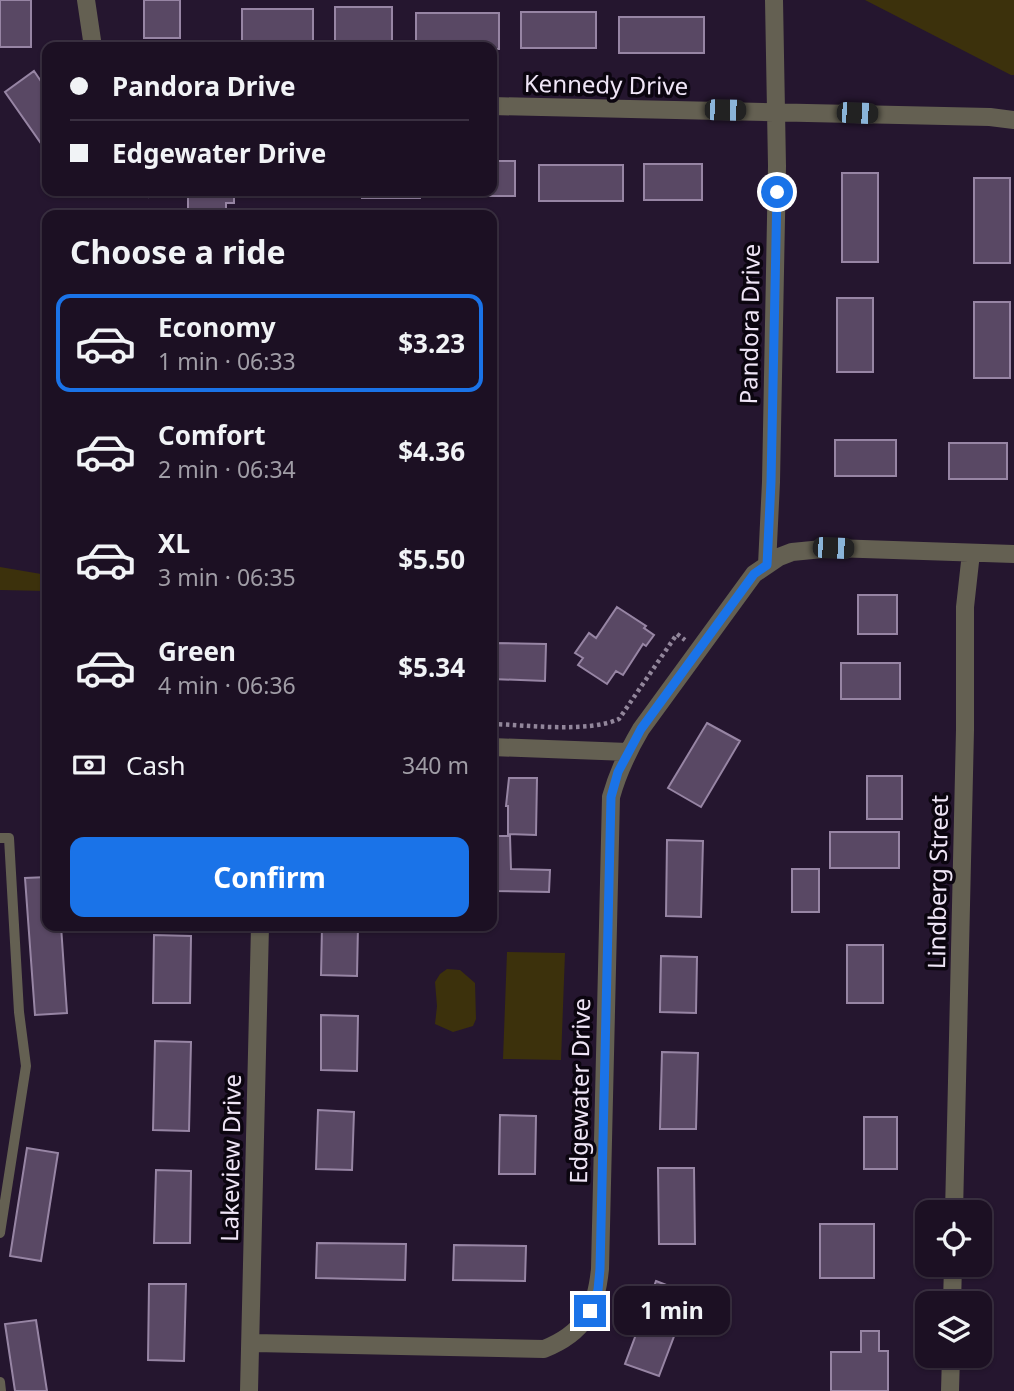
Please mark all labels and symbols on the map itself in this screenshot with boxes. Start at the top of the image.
street label: Kennedy Drive [524,66,688,102]
car [704,99,747,121]
car [836,102,879,124]
route start [761,176,793,208]
street label: Pandora Drive [731,243,767,405]
car [812,537,855,559]
street label: Lindberg Street [919,794,955,969]
street label: Edgewater Drive [561,998,597,1184]
street label: Lakeview Drive [212,1074,248,1242]
callout: 1 min [614,1286,730,1336]
route end [574,1295,606,1327]

